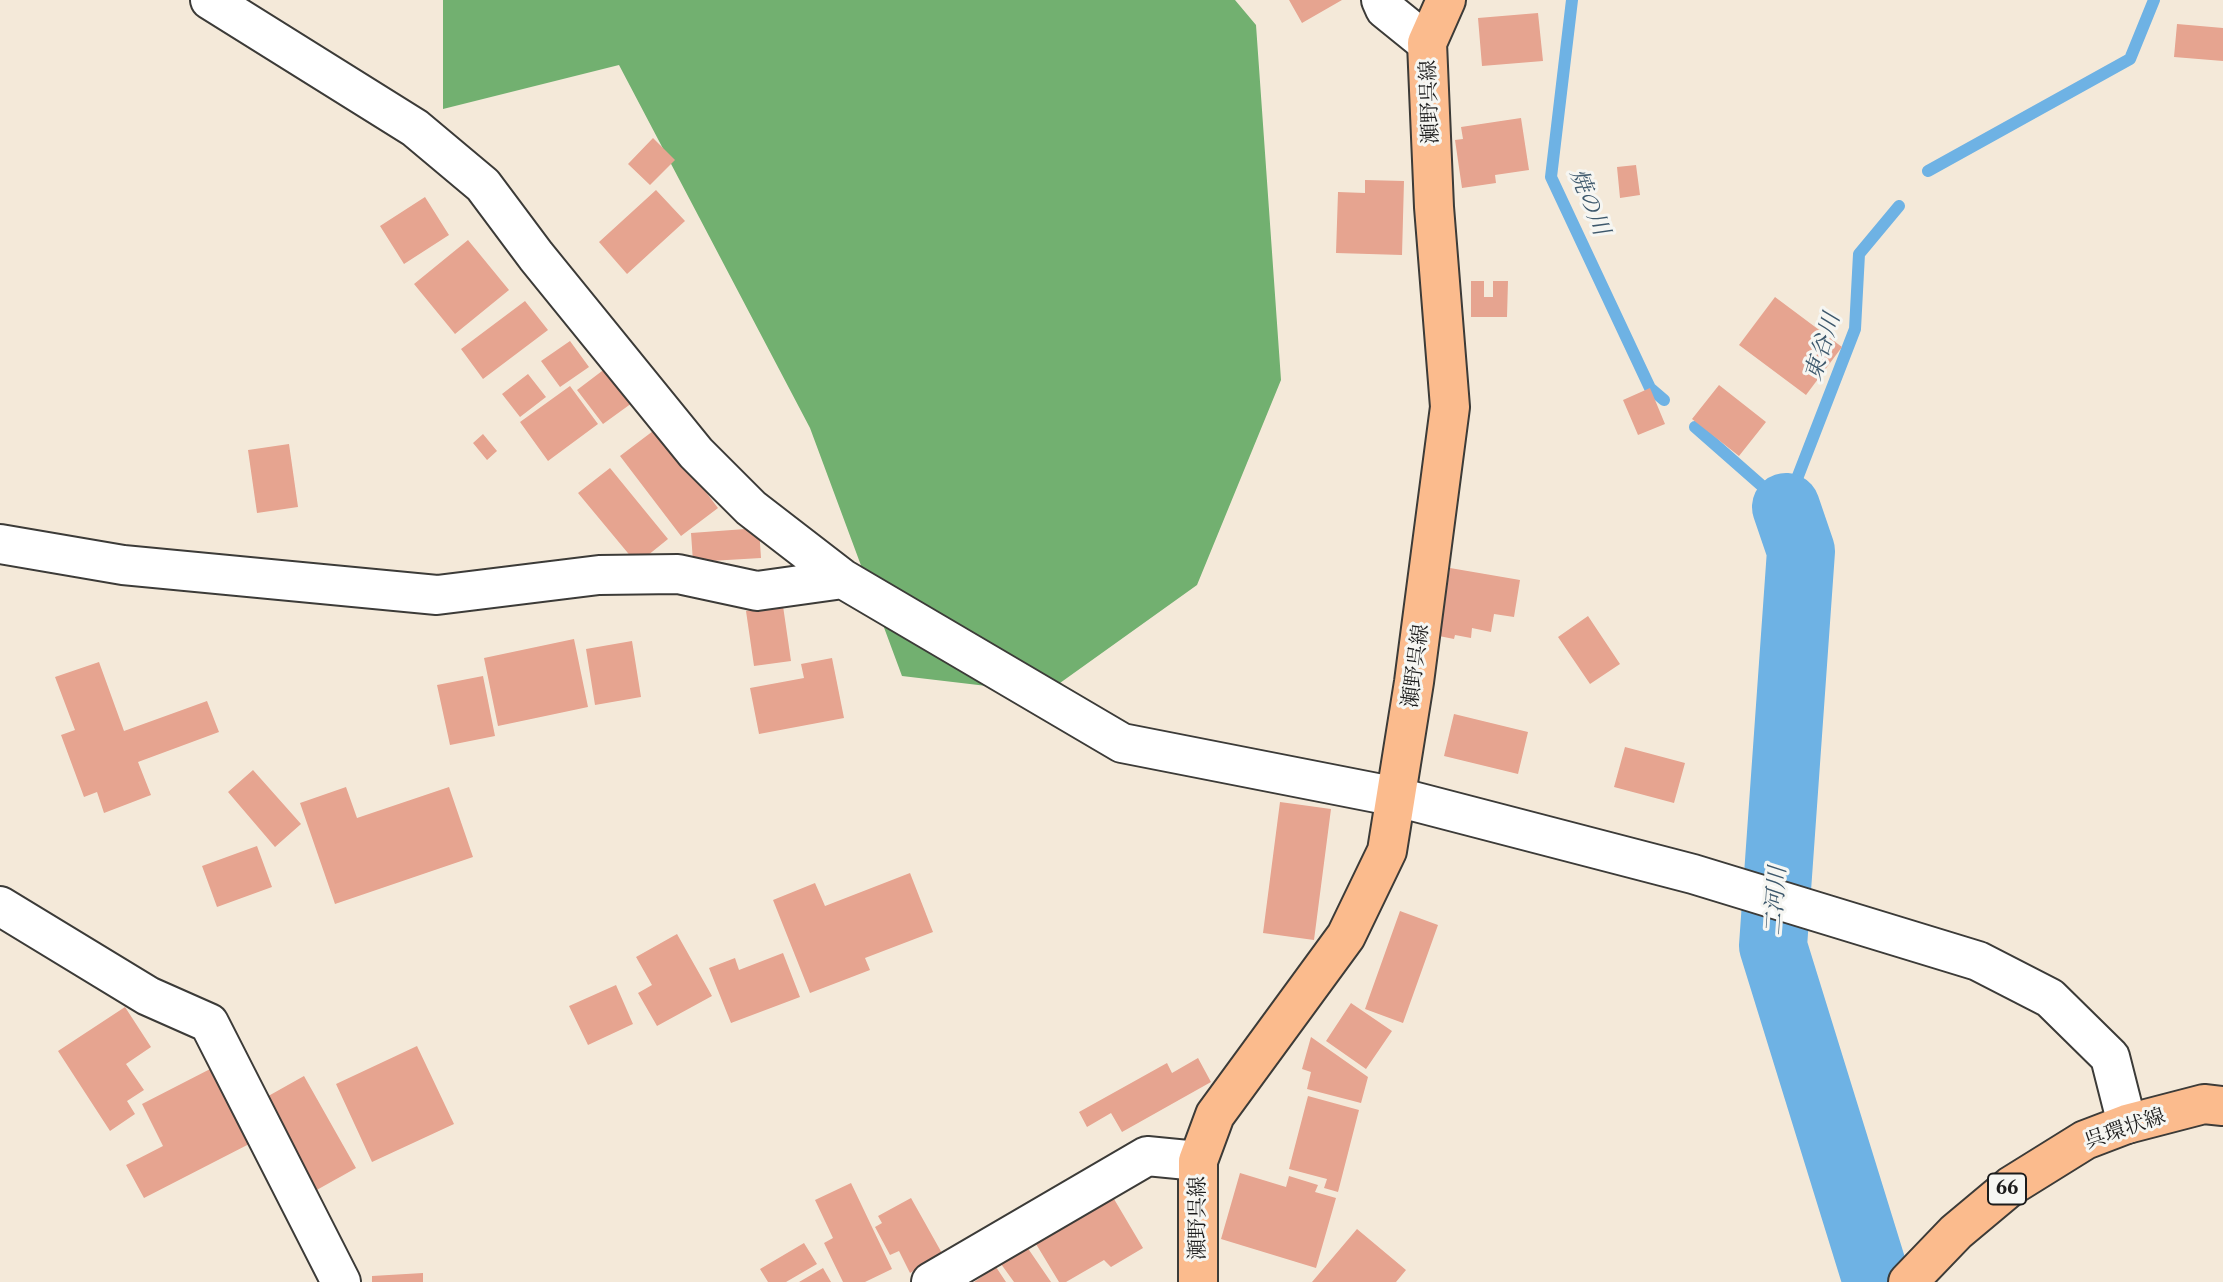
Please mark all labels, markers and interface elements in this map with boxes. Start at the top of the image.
street label: 瀬野呉線 [1416,60,1444,144]
water label: 焼の川 [1563,165,1615,239]
water label: 東谷川 [1800,310,1846,384]
street label: 瀬野呉線 [1398,623,1434,709]
water label: 二河川 [1760,866,1792,936]
street label: 呉環状線 [2081,1103,2169,1155]
road number: 66 [1988,1174,2026,1204]
street label: 瀬野呉線 [1185,1176,1211,1260]

